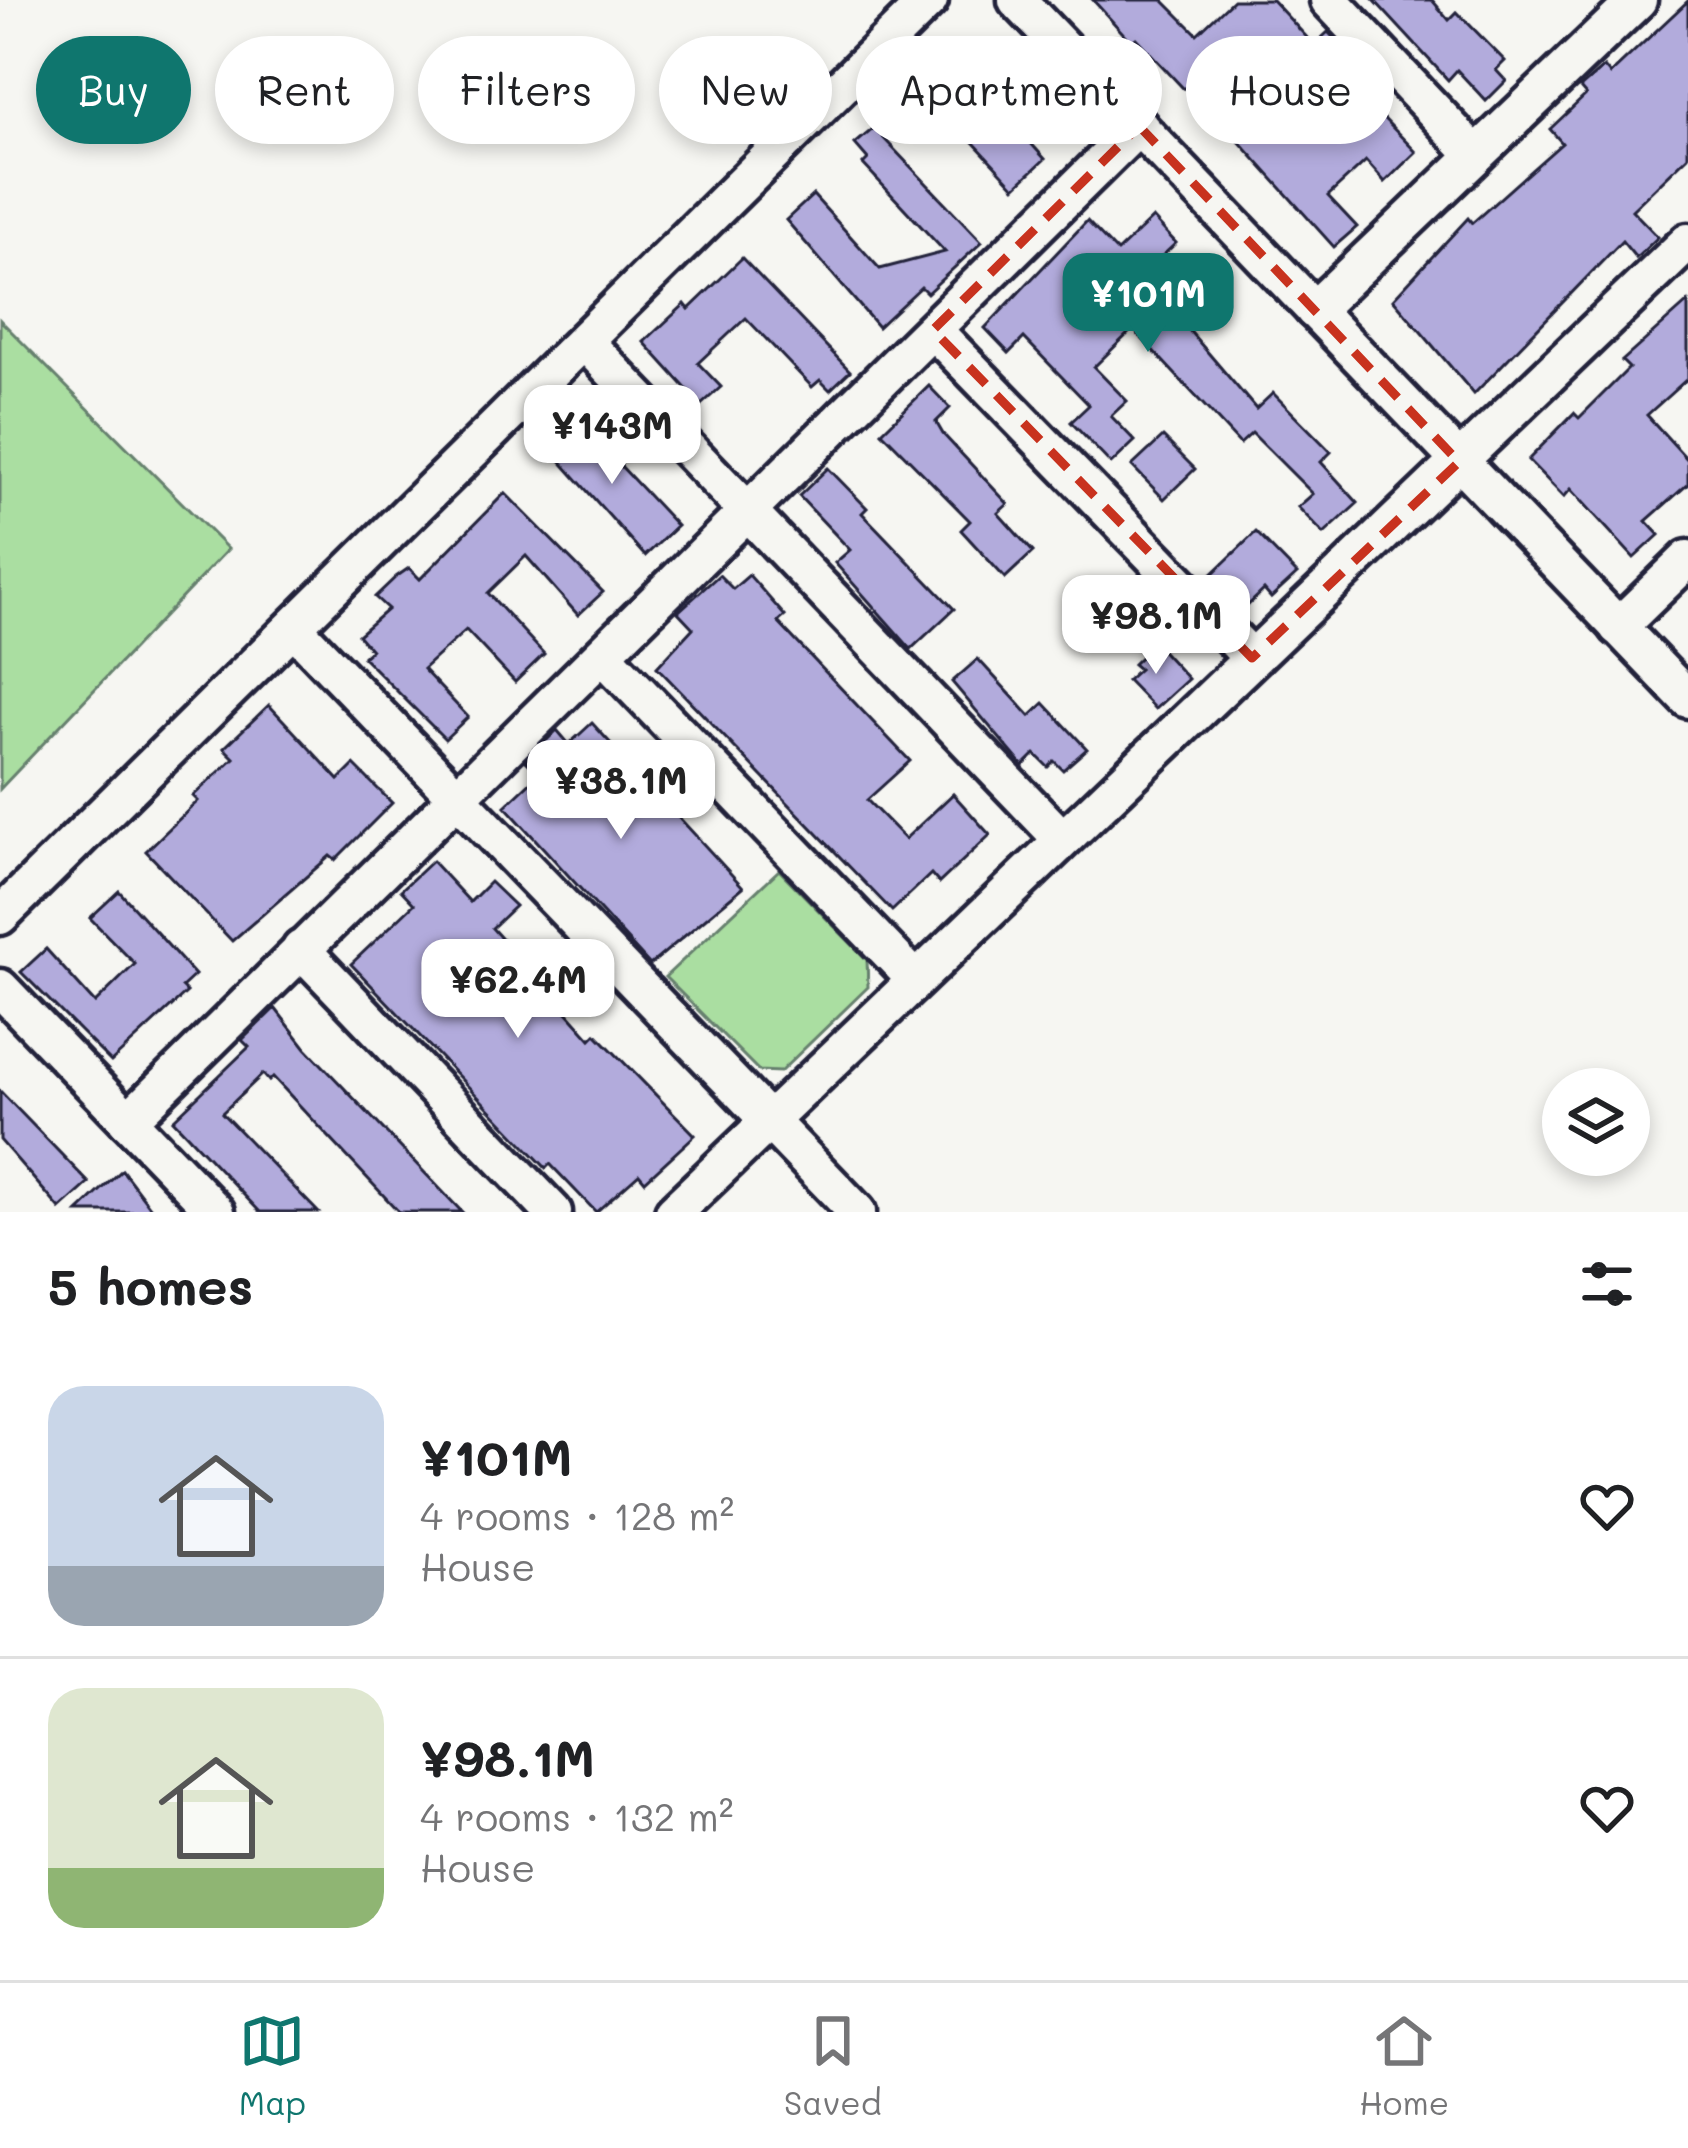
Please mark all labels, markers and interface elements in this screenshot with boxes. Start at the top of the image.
chip: Buy [36,36,191,144]
chip: Rent [215,36,394,144]
chip: Filters [418,36,635,144]
chip: New [659,36,832,144]
chip: Apartment [856,36,1162,144]
chip: House [1186,36,1394,144]
pin: ¥101M [1064,253,1232,355]
text: ¥101M [1090,266,1206,317]
pin: ¥143M [528,385,696,487]
text: ¥143M [551,398,673,449]
pin: ¥98.1M [1058,575,1254,677]
text: ¥98.1M [1089,588,1223,639]
pin: ¥38.1M [523,740,719,842]
text: ¥38.1M [554,753,688,804]
pin: ¥62.4M [420,939,616,1041]
text: ¥62.4M [448,952,588,1003]
map controls [1542,1068,1650,1176]
button: layers [1542,1068,1650,1176]
text: 5 homes [48,1251,253,1318]
icon: filters [1574,1251,1640,1317]
text: ¥101M [420,1422,573,1489]
icon: home [144,1434,288,1578]
icon: heart [1574,1473,1640,1539]
text: 4 rooms · 128 m² [420,1489,734,1540]
text: House [420,1540,535,1591]
text: ¥98.1M [420,1723,595,1790]
icon: home [144,1736,288,1880]
icon: heart [1574,1775,1640,1841]
text: 4 rooms · 132 m² [420,1790,734,1841]
text: House [420,1841,535,1892]
tab: Map [239,2008,306,2123]
tab: Saved [784,2008,882,2123]
tab: Home [1359,2008,1449,2123]

